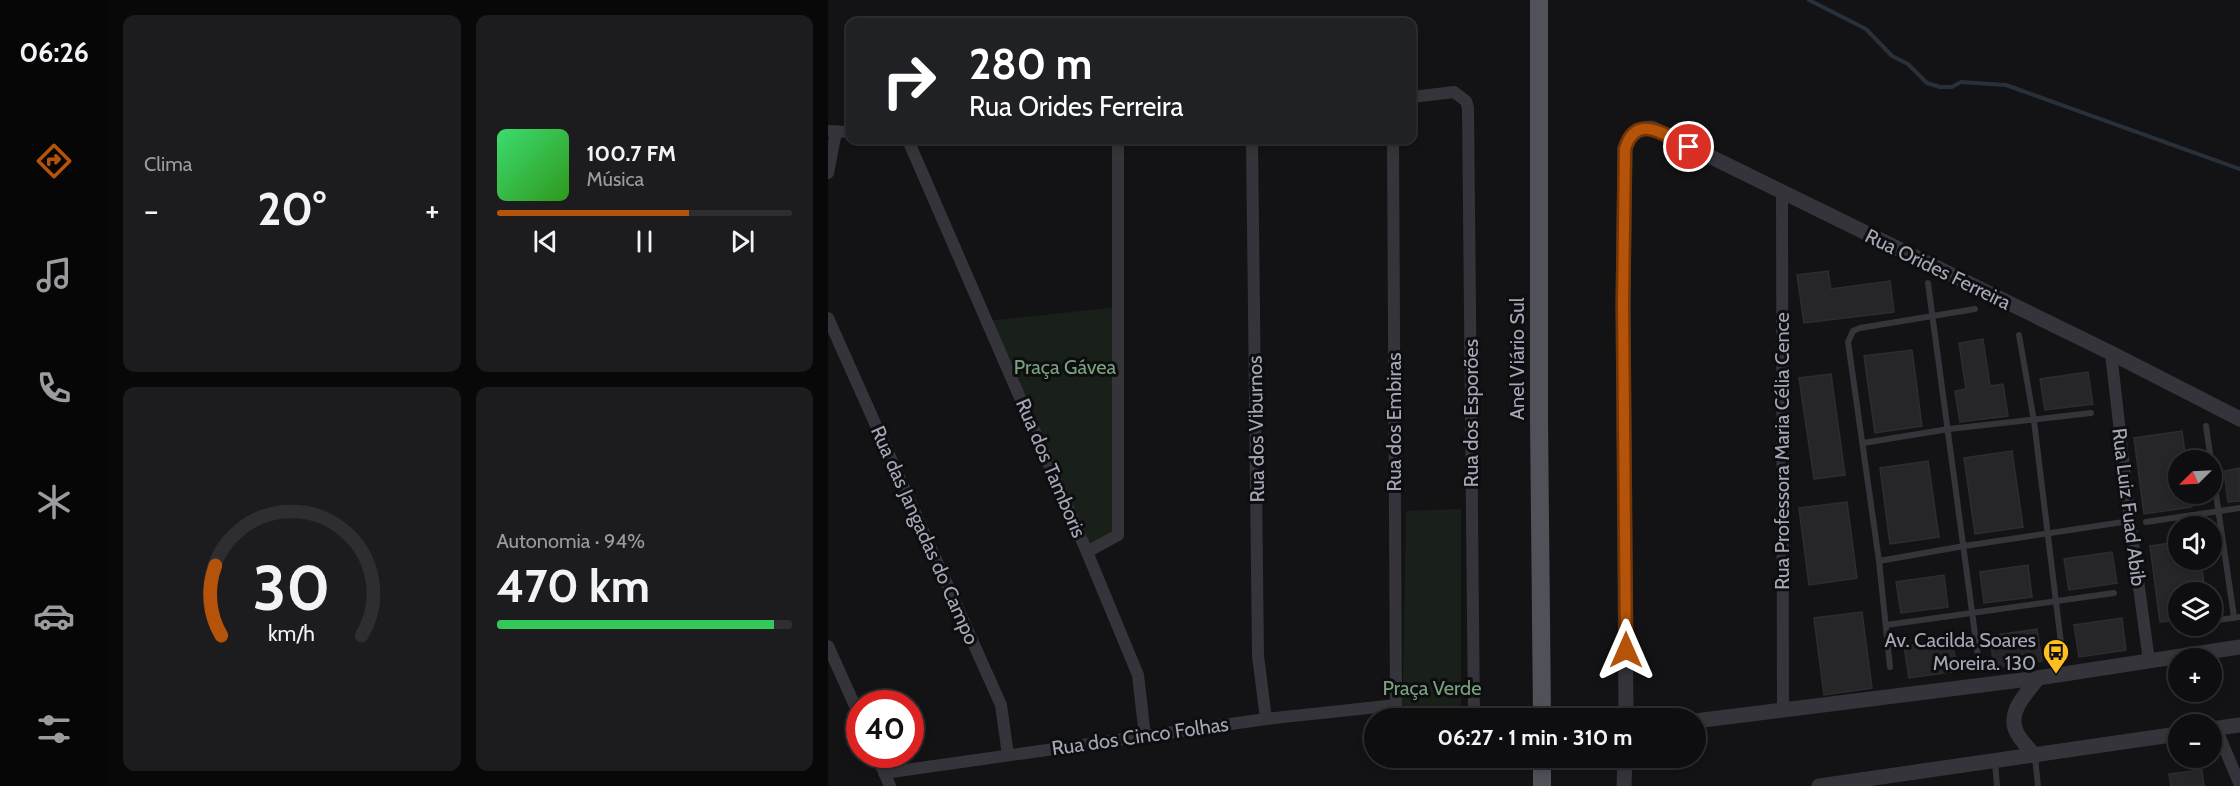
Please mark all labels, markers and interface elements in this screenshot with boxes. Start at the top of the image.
text: 06:26 [19,36,89,69]
text: 280 m [969,38,1092,90]
icon: right [870,42,948,120]
text: Rua Orides Ferreira [969,90,1183,123]
pin [1663,121,1714,172]
icon: arrive [1672,130,1705,163]
icon: directions [33,140,75,182]
text: 100.7 FM [587,140,676,167]
text: Clima [144,152,192,176]
text: Música [587,167,644,191]
text: 20° [257,182,326,236]
text: − [144,190,159,230]
text: + [425,190,440,230]
street label: Rua Orides Ferreira [1861,223,2015,315]
icon: previous [529,225,562,258]
icon: pause [628,225,661,258]
icon: next [726,225,759,258]
icon: music [33,254,75,296]
street label: Anel Viário Sul [1505,297,1529,420]
street label: Rua Professora Maria Célia Cence [1770,312,1794,590]
street label: Rua dos Esporões [1459,339,1483,487]
street label: Rua dos Embiras [1382,352,1406,492]
park label: Praça Gávea [1014,355,1117,379]
street label: Rua dos Viburnos [1243,355,1269,503]
icon: phone [33,367,75,409]
street label: Rua dos Tamboris [1011,395,1091,541]
street label: Rua das Jangadas do Campo [866,422,984,648]
street label: Rua Luiz Fuad Abib [2107,427,2151,587]
north arrow [2168,450,2222,504]
map controls [2168,450,2222,768]
icon: climate [33,481,75,523]
button: sound [2168,516,2222,570]
text: Autonomia · 94% [497,529,645,553]
text: 30 [253,550,331,626]
text: 470 km [497,559,650,613]
button: layers [2168,582,2222,636]
icon: car [33,595,75,637]
position arrow [1594,618,1658,682]
text: km/h [268,620,315,646]
place label: Av. Cacilda Soares Moreira. 130 [1885,628,2036,675]
bus stop icon: Av. Cacilda Soares Moreira. 130 [2041,637,2071,675]
button: + [2168,648,2222,702]
park label: Praça Verde [1383,676,1481,700]
speed limit sign: 40 [846,690,924,768]
icon: filters [33,708,75,750]
street label: Rua dos Cinco Folhas [1050,712,1230,760]
button: − [2168,714,2222,768]
text: 06:27 · 1 min · 310 m [1438,724,1632,751]

